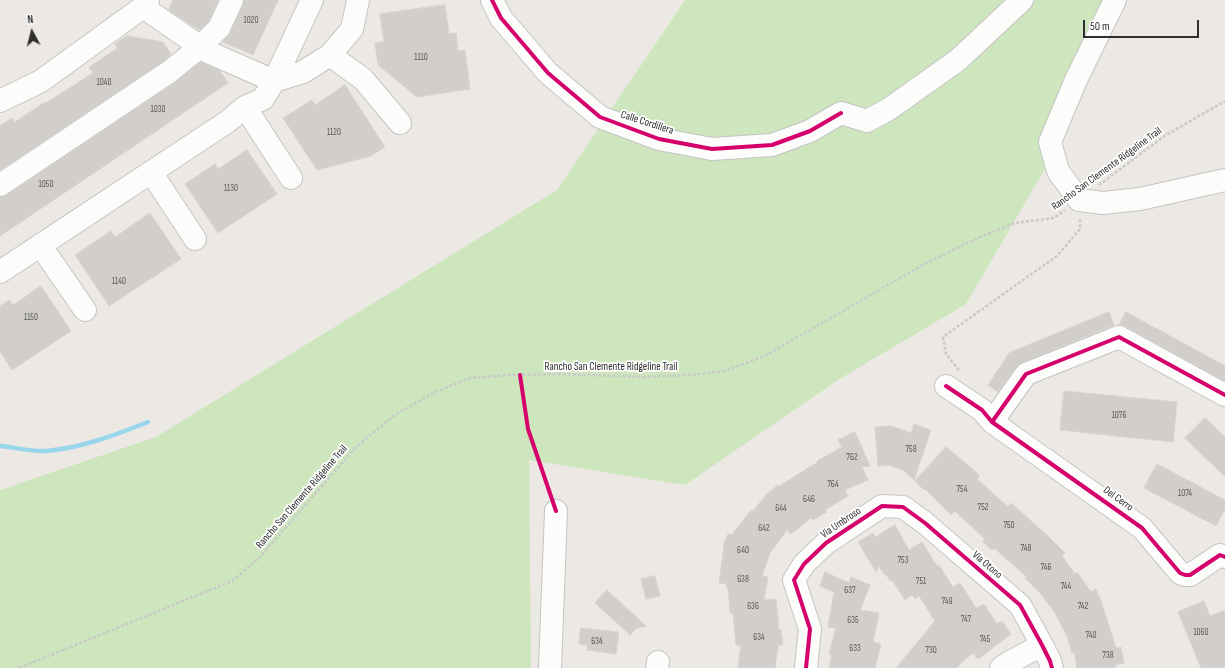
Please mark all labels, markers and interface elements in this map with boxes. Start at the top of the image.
north arrow [12,12,52,52]
scale bar [1085,12,1201,38]
text: N [27,13,34,26]
house number: 1020 [244,16,258,26]
text: 50 m [1090,19,1110,34]
house number: 1110 [414,53,428,63]
house number: 1040 [97,78,111,88]
house number: 1030 [151,105,165,115]
street label: Calle Cordillera [619,108,675,138]
street label: Rancho San Clemente Ridgeline Trail [1049,125,1165,213]
house number: 1120 [327,128,341,138]
house number: 1050 [39,180,53,190]
house number: 1130 [224,184,238,194]
house number: 1140 [112,277,126,287]
house number: 1150 [24,313,38,323]
street label: Rancho San Clemente Ridgeline Trail [545,360,677,374]
house number: 1076 [1112,411,1126,421]
street label: Rancho San Clemente Ridgeline Trail [253,443,351,551]
house number: 758 [905,445,917,455]
house number: 762 [846,453,858,463]
house number: 764 [827,480,839,490]
street label: Del Cerro [1100,484,1136,514]
house number: 754 [957,485,967,495]
house number: 1074 [1178,489,1192,499]
house number: 646 [803,495,815,505]
house number: 752 [978,503,988,513]
house number: 644 [775,504,787,514]
street label: Via Umbroso [818,505,864,541]
house number: 750 [1003,521,1015,531]
house number: 642 [758,524,770,534]
house number: 748 [1021,544,1031,554]
house number: 640 [737,546,749,556]
street label: Via Otono [969,548,1005,582]
house number: 753 [898,556,908,566]
house number: 746 [1041,563,1051,573]
house number: 638 [737,575,749,585]
house number: 751 [916,577,926,587]
house number: 744 [1061,582,1071,592]
house number: 637 [844,586,856,596]
house number: 749 [942,597,952,607]
house number: 636 [747,602,759,612]
house number: 742 [1078,602,1088,612]
house number: 747 [961,615,971,625]
house number: 635 [847,616,859,626]
house number: 1060 [1193,628,1209,638]
house number: 740 [1086,631,1096,641]
house number: 634 [753,633,765,643]
house number: 745 [980,635,990,645]
house number: 634 [591,637,603,647]
house number: 633 [849,644,861,654]
house number: 730 [925,646,937,656]
house number: 738 [1102,651,1114,661]

